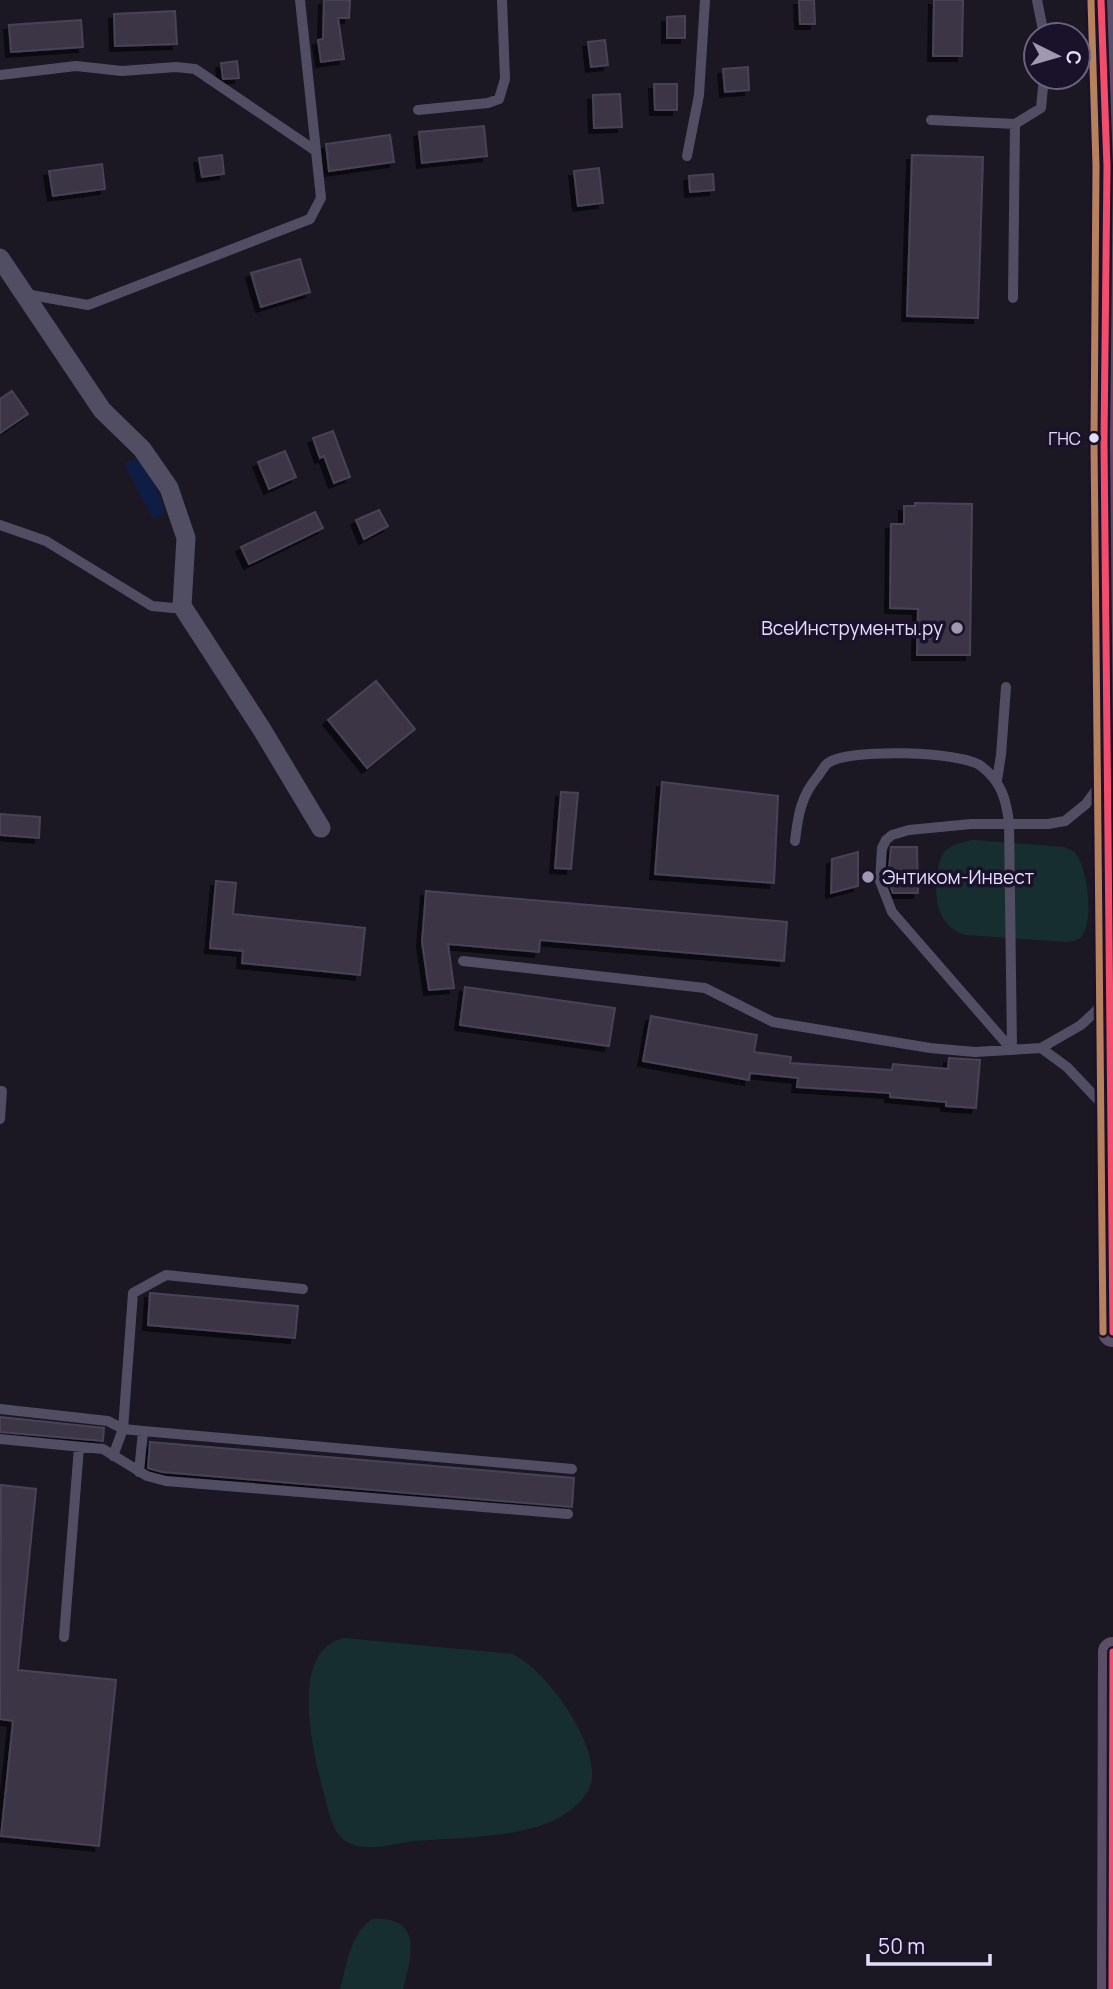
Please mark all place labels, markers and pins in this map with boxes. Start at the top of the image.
place label: ГНС [1048,427,1081,450]
marker: ГНС [1087,431,1101,445]
place label: ВсеИнструменты.ру [761,615,943,641]
marker: ВсеИнструменты.ру [949,620,965,636]
place label: Энтиком-Инвест [882,864,1034,890]
marker: Энтиком-Инвест [860,869,876,885]

